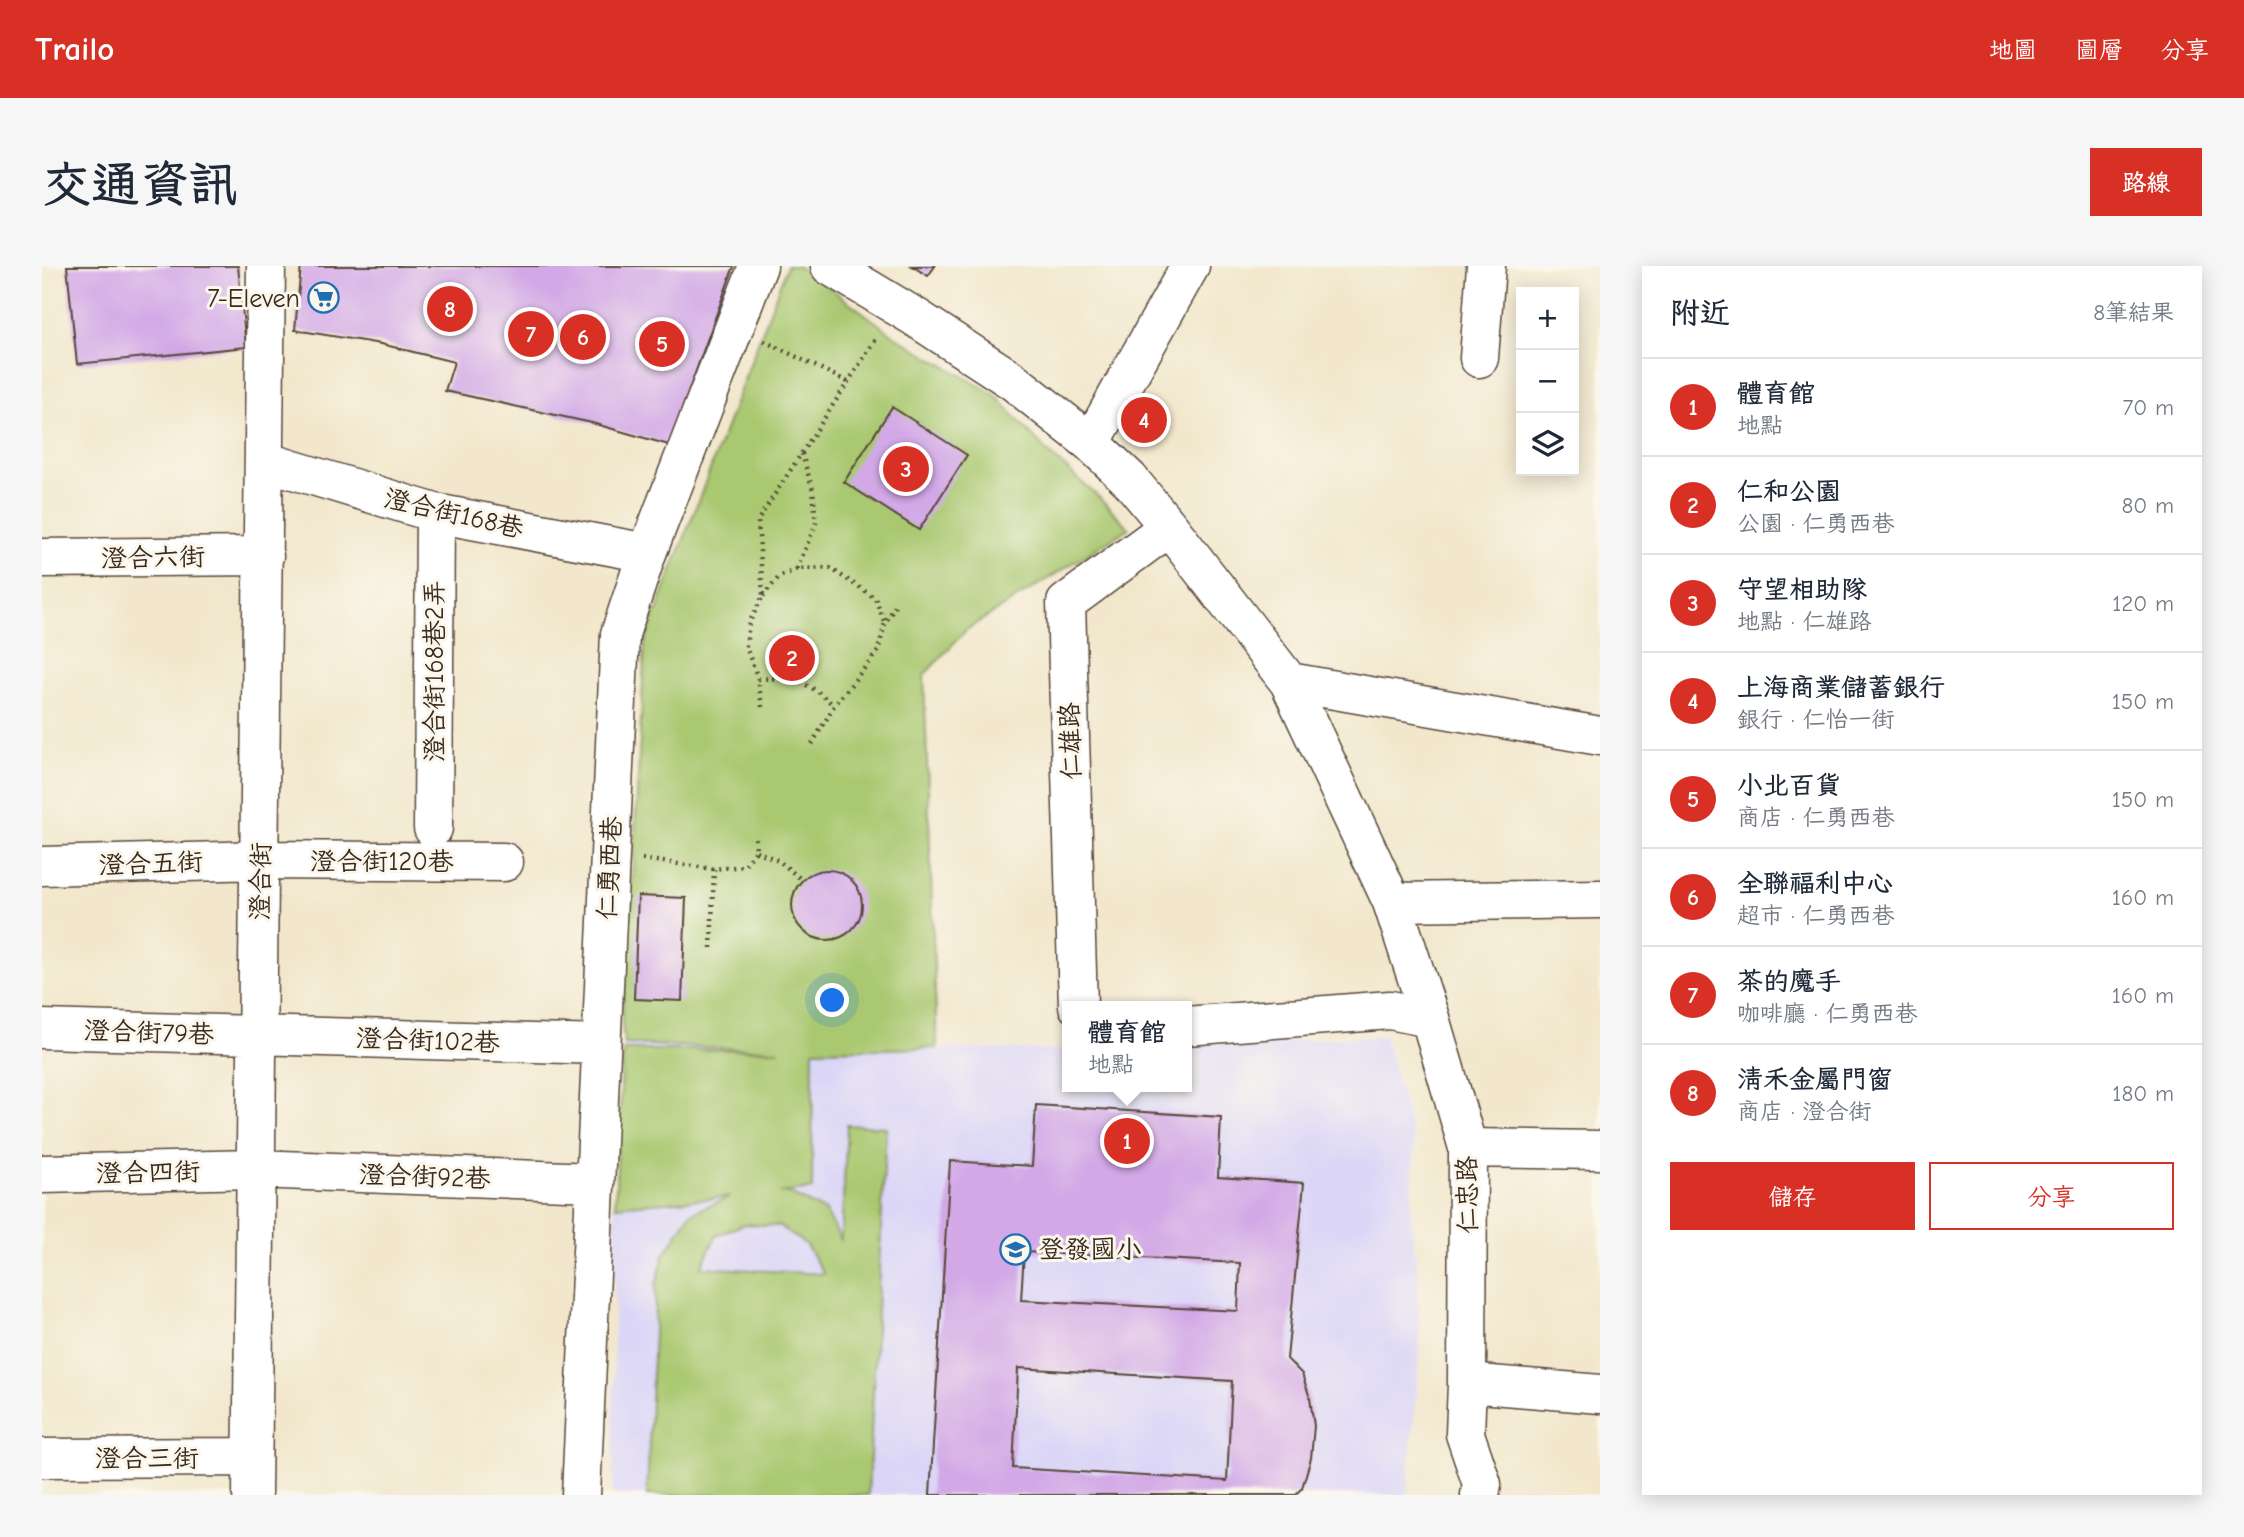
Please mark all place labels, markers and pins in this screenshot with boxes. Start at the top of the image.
supermarket icon: 7-Eleven [306,281,340,315]
pin: 8 [427,283,473,335]
place label: 7-Eleven [207,284,300,314]
pin: 7 [508,308,554,360]
pin: 6 [560,311,606,363]
pin: 5 [639,318,685,370]
pin: 4 [1121,394,1167,446]
pin: 3 [883,443,929,495]
pin: 2 [769,632,815,684]
pin: 1 [1104,1115,1150,1167]
school or university icon: 登發國小 [998,1232,1032,1266]
place label: 登發國小 [1038,1235,1142,1265]

